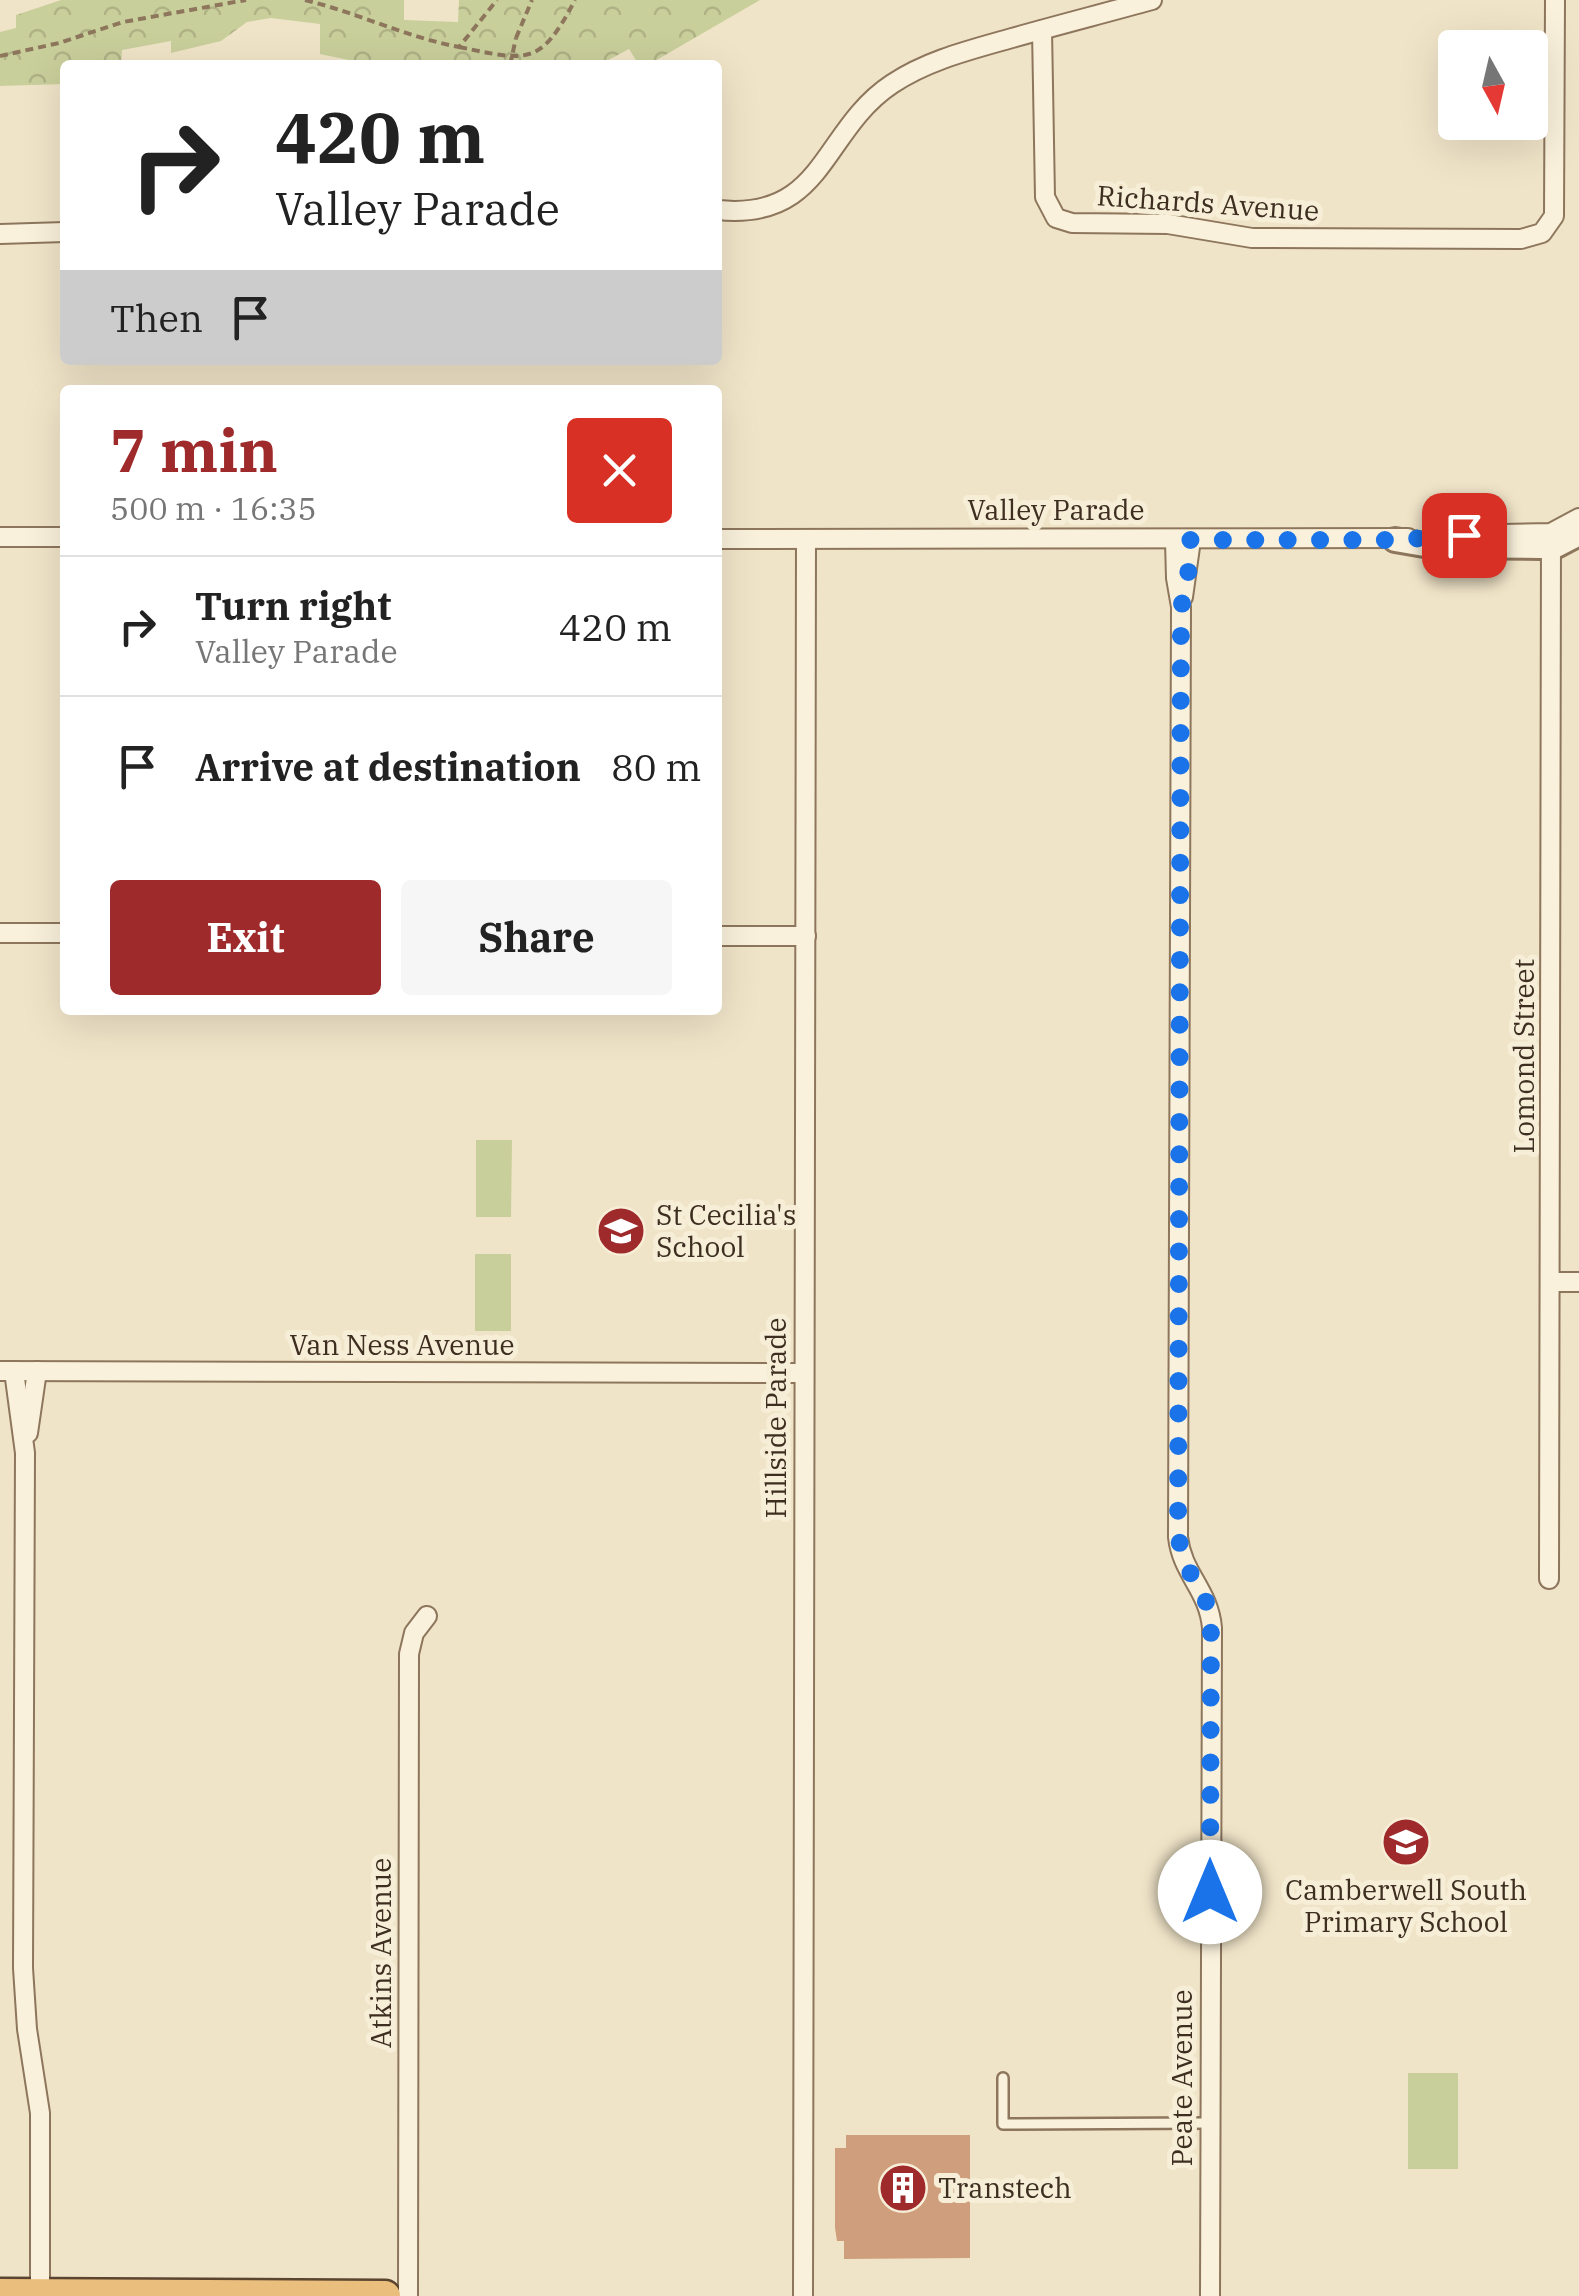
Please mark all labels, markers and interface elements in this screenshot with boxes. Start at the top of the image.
north arrow [1438,30,1548,140]
map controls [1438,30,1548,140]
text: 420 m [275,91,485,182]
icon: right [110,100,240,230]
street label: Richards Avenue [1096,176,1320,229]
text: Valley Parade [275,179,560,237]
icon: arrive [223,290,278,345]
text: Then [110,293,203,342]
text: 7 min [110,410,278,489]
button: close [567,418,672,523]
text: 500 m · 16:35 [110,487,317,529]
street label: Valley Parade [967,491,1145,528]
pin [1422,493,1507,578]
icon: arrive [1437,508,1492,563]
text: Turn right [195,581,391,630]
icon: right [110,599,165,654]
text: 420 m [559,602,672,651]
text: Valley Parade [195,630,398,672]
icon: arrive [110,739,165,794]
text: Arrive at destination [195,742,581,791]
text: 80 m [611,742,702,791]
button: Exit [110,880,381,995]
button: Share [401,880,672,995]
street label: Lomond Street [1505,958,1542,1153]
place label: St Cecilia's School [656,1196,796,1265]
school or university icon: St Cecilia's School [595,1205,647,1257]
street label: Hillside Parade [757,1318,794,1518]
street label: Van Ness Avenue [289,1326,515,1363]
school or university icon: Camberwell South Primary School [1380,1816,1432,1868]
position arrow [1158,1840,1262,1944]
street label: Atkins Avenue [362,1858,399,2048]
place label: Camberwell South Primary School [1285,1871,1527,1940]
street label: Peate Avenue [1163,1989,1200,2167]
building icon: Transtech [877,2162,929,2214]
place label: Transtech [938,2169,1072,2206]

